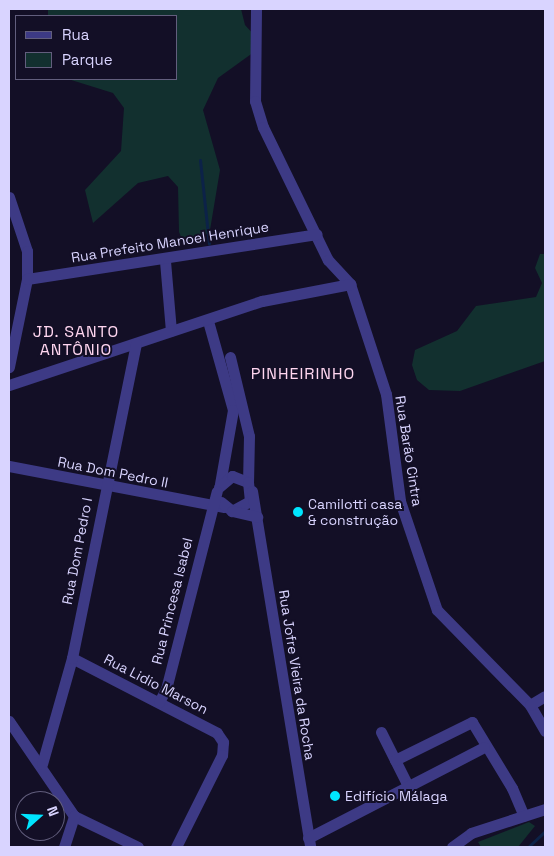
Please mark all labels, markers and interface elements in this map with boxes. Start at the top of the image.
legend [15,15,178,80]
text: Rua [62,25,89,44]
text: Parque [62,50,113,69]
street label: Rua Prefeito Manoel Henrique [70,218,270,266]
district label: JD. SANTO ANTÔNIO [31,322,121,360]
district label: PINHEIRINHO [249,364,357,384]
street label: Rua Barão Cintra [392,394,426,508]
street label: Rua Dom Pedro II [56,453,170,491]
street label: Rua Dom Pedro I [58,496,96,606]
place label: Camilotti casa & construção [308,496,402,528]
marker: Camilotti casa & construção [292,506,304,518]
street label: Rua Princesa Isabel [148,536,196,666]
street label: Rua Jofre Vieira da Rocha [275,589,319,761]
street label: Rua Lidio Marson [101,650,211,718]
place label: Edifício Málaga [345,788,447,804]
marker: Edifício Málaga [329,790,341,802]
north arrow [15,791,65,841]
text: N [43,804,63,819]

